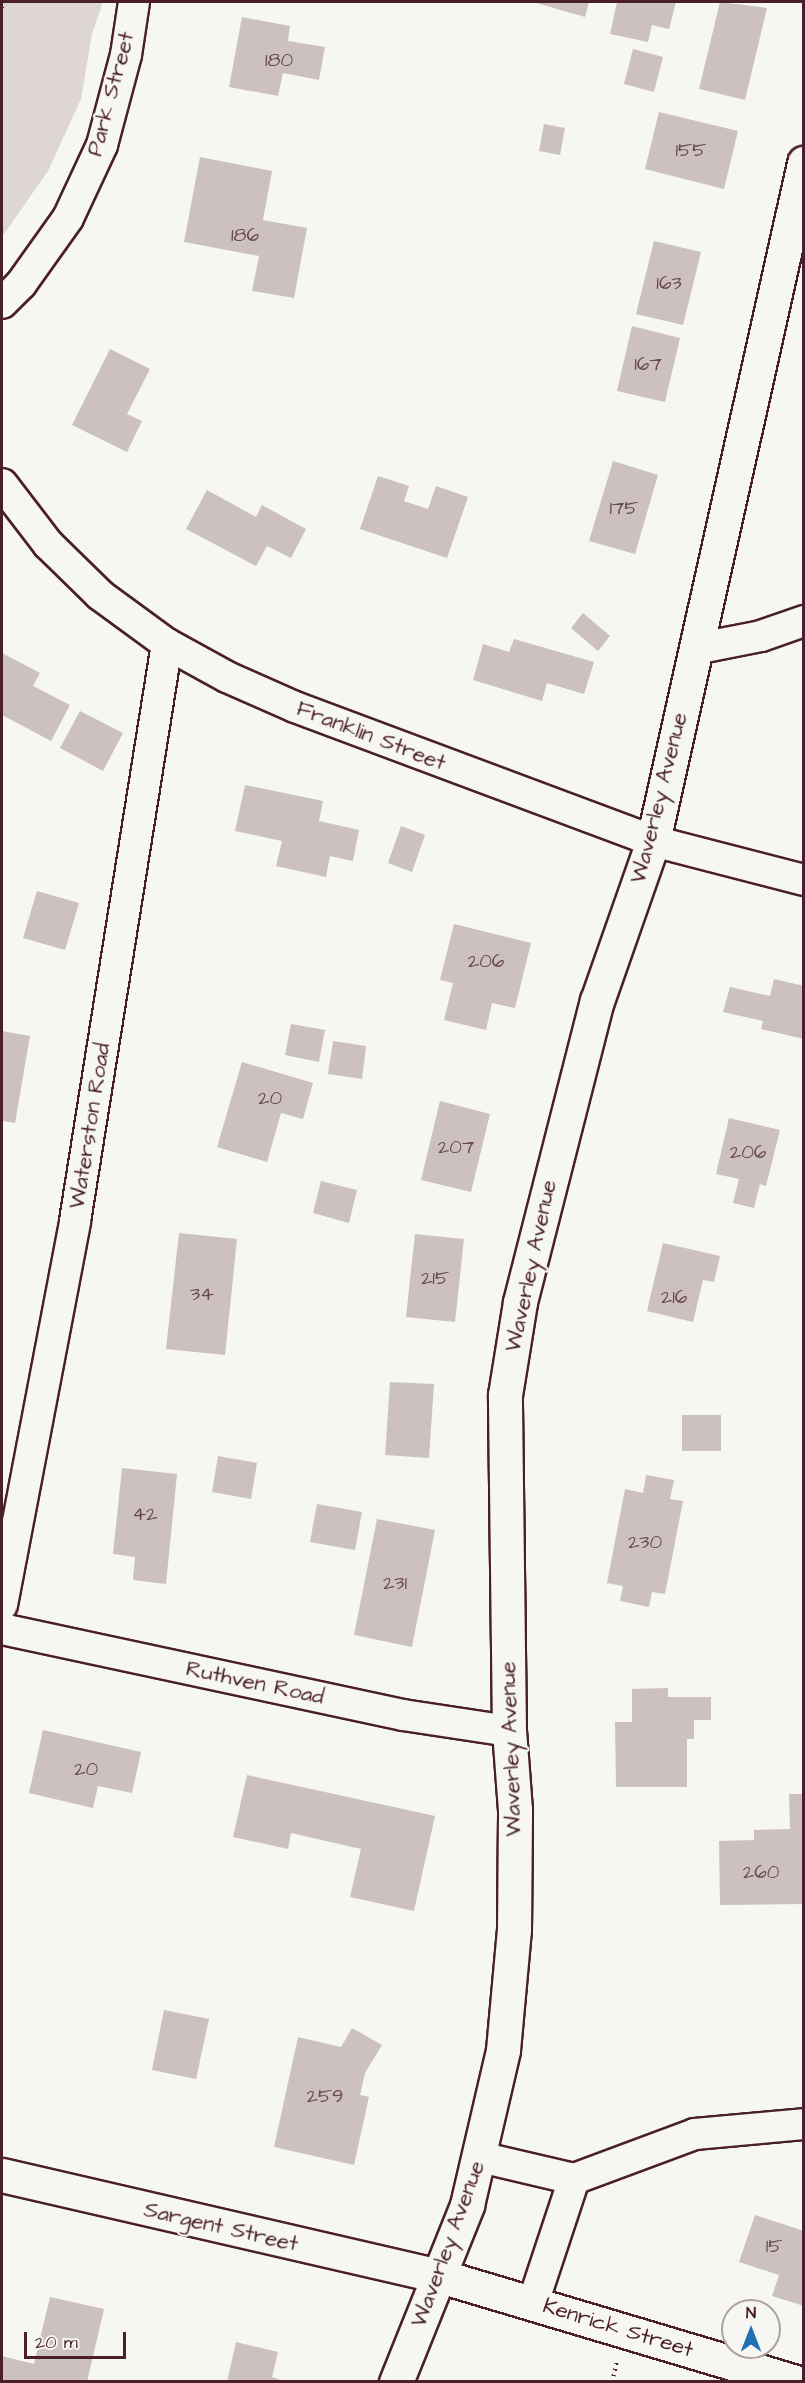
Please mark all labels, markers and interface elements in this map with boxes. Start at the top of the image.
street label: Park Street [82,29,140,159]
house number: 180 [265,48,293,72]
house number: 155 [676,138,706,162]
house number: 186 [231,223,259,247]
house number: 163 [656,271,682,295]
house number: 167 [634,352,662,376]
house number: 175 [609,496,639,520]
street label: Franklin Street [293,695,449,777]
street label: Waverley Avenue [625,710,693,886]
house number: 206 [468,949,504,973]
street label: Waterston Road [64,1041,116,1211]
house number: 20 [258,1086,282,1110]
house number: 207 [438,1135,474,1159]
house number: 206 [730,1140,766,1164]
street label: Waverley Avenue [500,1178,562,1354]
house number: 215 [421,1266,449,1290]
house number: 34 [190,1282,214,1306]
house number: 216 [661,1285,687,1309]
house number: 42 [132,1502,158,1526]
house number: 230 [628,1530,662,1554]
house number: 231 [383,1571,407,1595]
street label: Ruthven Road [184,1656,326,1710]
street label: Waverley Avenue [495,1661,527,1837]
house number: 20 [74,1757,98,1781]
house number: 260 [743,1860,779,1884]
house number: 259 [307,2084,343,2108]
street label: Waverley Avenue [406,2157,490,2331]
street label: Sargent Street [141,2196,301,2258]
house number: 15 [766,2234,782,2258]
street label: Kenrick Street [540,2293,696,2363]
north arrow [721,2299,781,2359]
text: N [746,2302,756,2324]
scale bar [27,2320,129,2358]
text: 20 m [35,2330,78,2355]

